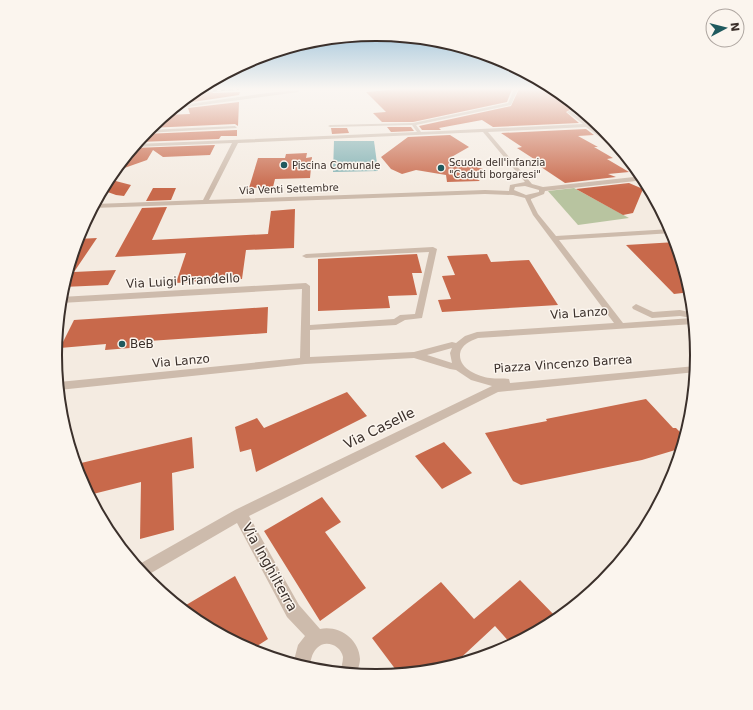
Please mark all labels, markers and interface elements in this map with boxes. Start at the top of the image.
north arrow [705,8,745,48]
text: N [727,21,741,32]
place label: Scuola dell'infanzia "Caduti borgaresi" [449,157,545,180]
marker: Piscina Comunale [279,160,289,170]
place label: Piscina Comunale [292,160,380,171]
marker: Scuola dell'infanzia "Caduti borgaresi" [436,163,446,173]
street label: Via Venti Settembre [239,182,339,196]
street label: Via Luigi Pirandello [126,271,240,291]
street label: Via Lanzo [550,304,608,322]
place label: BeB [130,337,154,351]
marker: BeB [117,339,127,349]
street label: Via Lanzo [152,352,210,370]
street label: Piazza Vincenzo Barrea [493,352,633,376]
street label: Via Caselle [341,404,417,452]
street label: Via Inghilterra [239,520,301,614]

